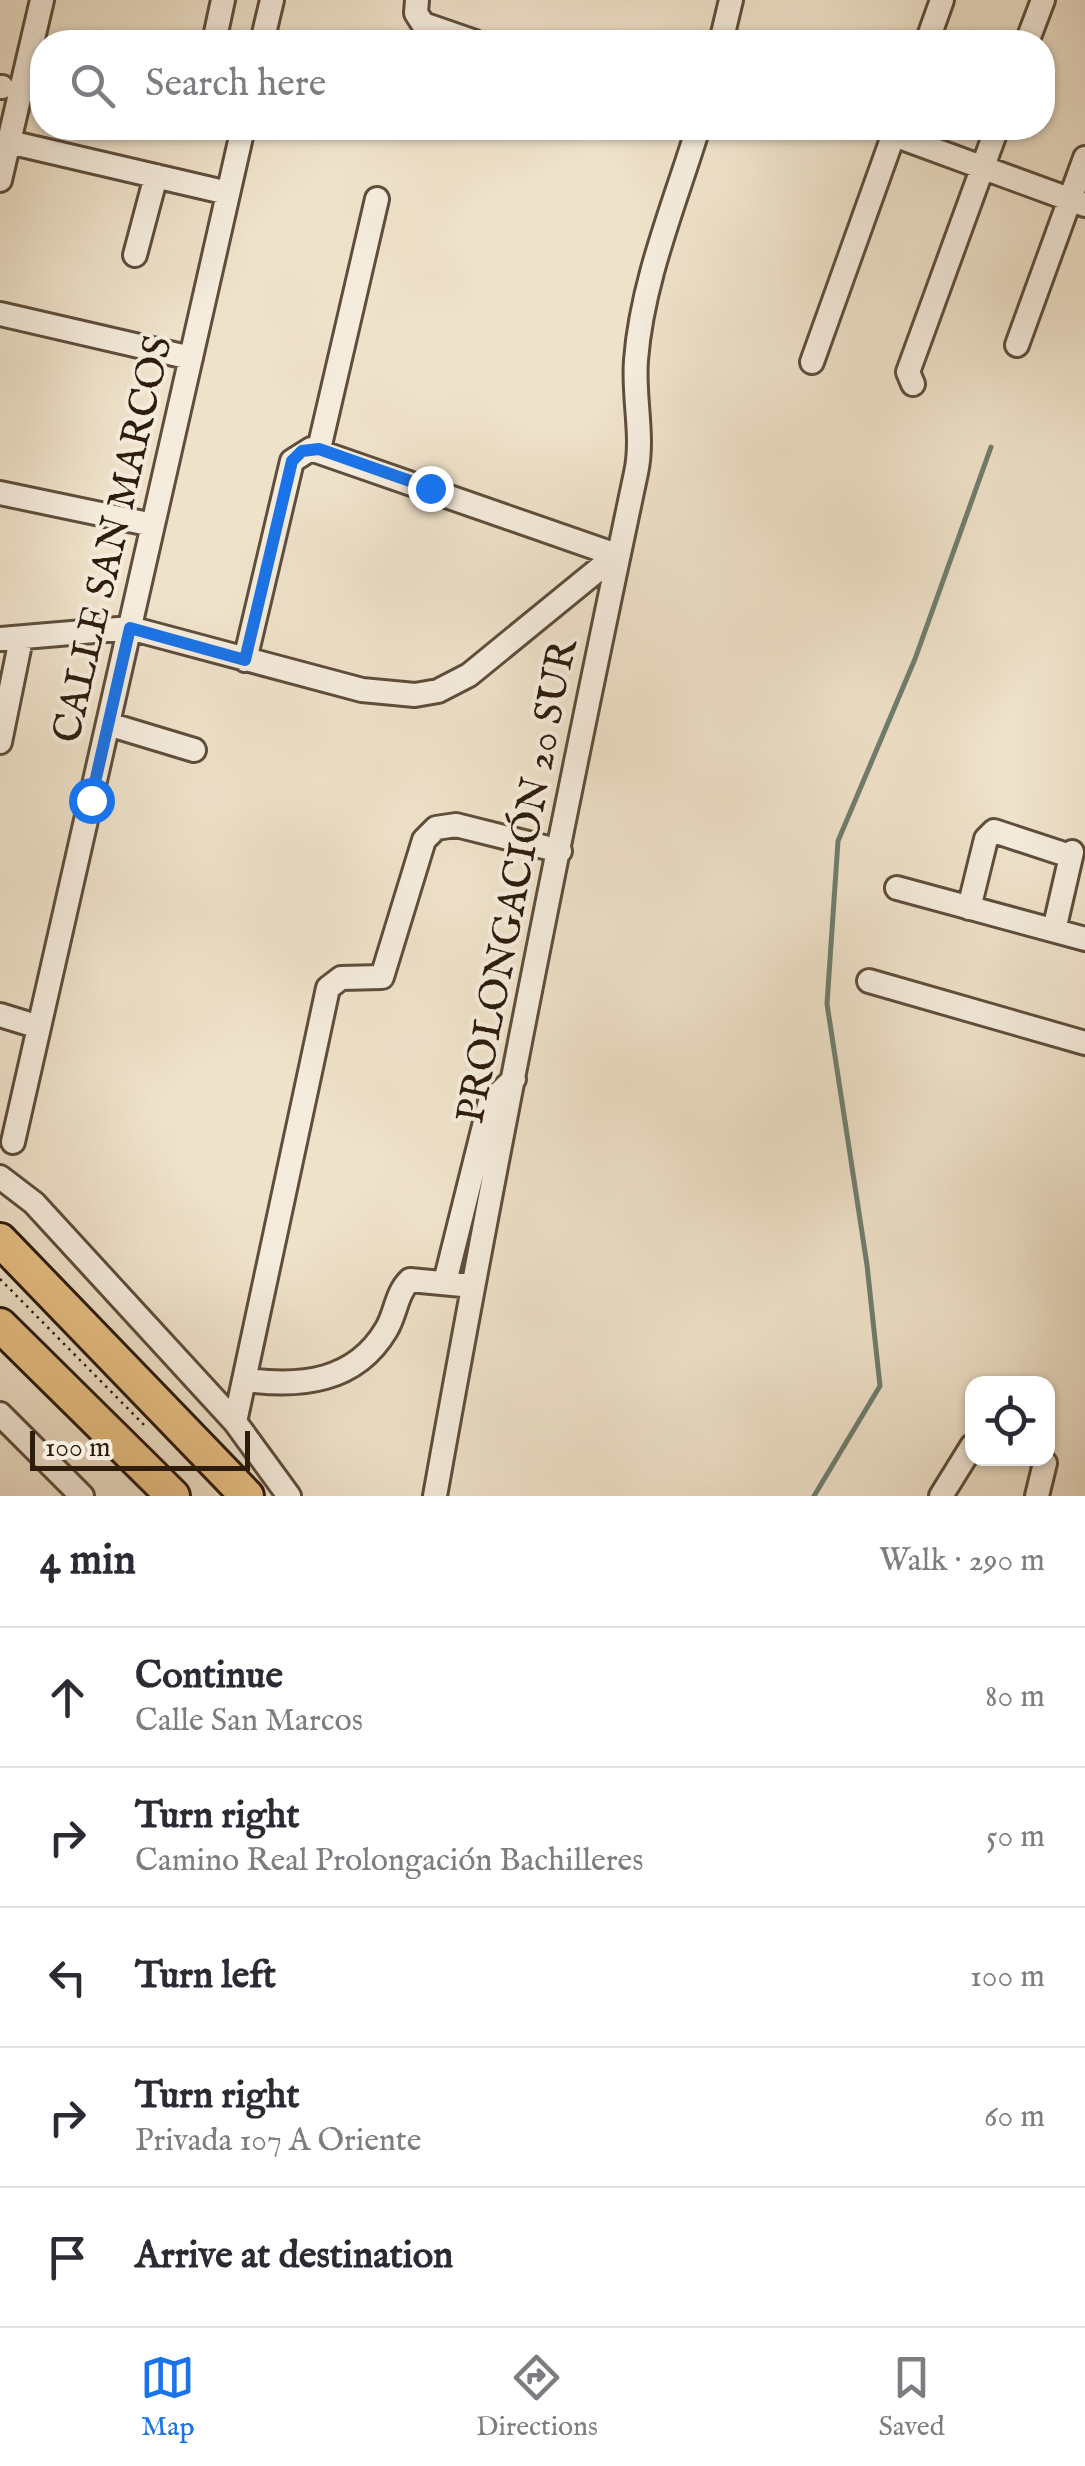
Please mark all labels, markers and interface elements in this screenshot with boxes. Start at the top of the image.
search box [30,30,1055,140]
icon: search [65,58,120,113]
text: Search here [145,61,326,109]
street label: CALLE SAN MARCOS [43,331,186,748]
route end [408,466,454,512]
street label: PROLONGACIÓN 20 SUR [446,634,591,1128]
route start [69,778,115,824]
map controls [965,1376,1055,1466]
button: locate [965,1376,1055,1466]
scale bar [30,1426,250,1470]
text: 100 m [45,1431,111,1466]
text: 4 min [40,1535,136,1588]
text: Walk · 290 m [879,1541,1045,1582]
text: Continue [135,1653,283,1701]
icon: ahead [40,1670,95,1725]
text: 80 m [985,1677,1045,1718]
text: Calle San Marcos [135,1701,363,1742]
text: Turn right [135,1793,299,1841]
icon: right [40,1810,95,1865]
text: 50 m [986,1817,1045,1858]
text: Camino Real Prolongación Bachilleres [135,1841,643,1882]
icon: left [40,1950,95,2005]
text: Turn left [135,1953,276,2001]
text: 100 m [970,1957,1045,1998]
text: Turn right [135,2073,299,2121]
icon: right [40,2090,95,2145]
text: 60 m [984,2097,1045,2138]
text: Privada 107 A Oriente [135,2121,421,2162]
icon: arrive [40,2230,95,2285]
text: Arrive at destination [135,2233,453,2281]
tab: Map [140,2350,195,2445]
tab: Directions [476,2350,598,2445]
tab: Saved [878,2350,945,2445]

